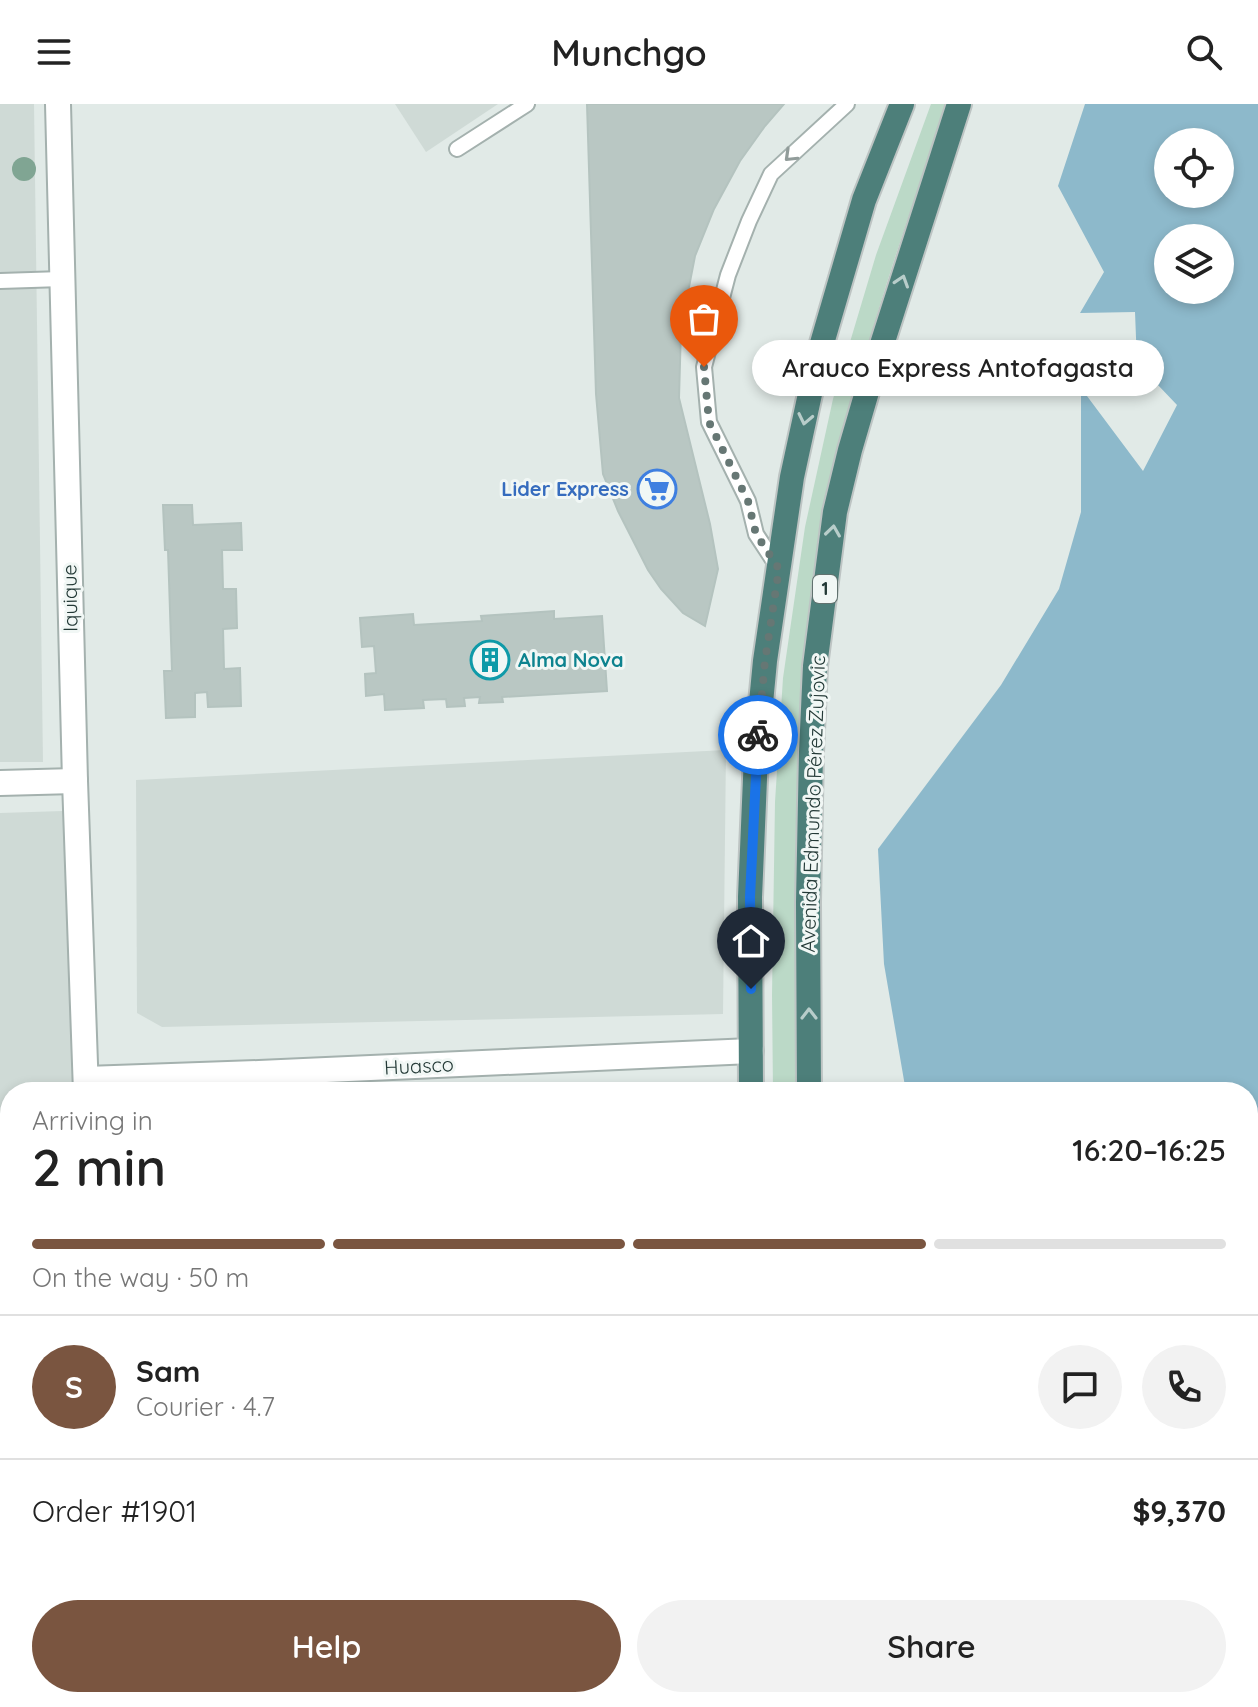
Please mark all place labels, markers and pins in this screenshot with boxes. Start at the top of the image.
pin [670,285,738,367]
callout: Arauco Express Antofagasta [752,339,1164,395]
supermarket icon: Lider Express [636,468,678,510]
place label: Lider Express [501,476,629,501]
building icon: Alma Nova [469,639,511,681]
place label: Alma Nova [518,647,624,672]
pin [717,907,785,989]

